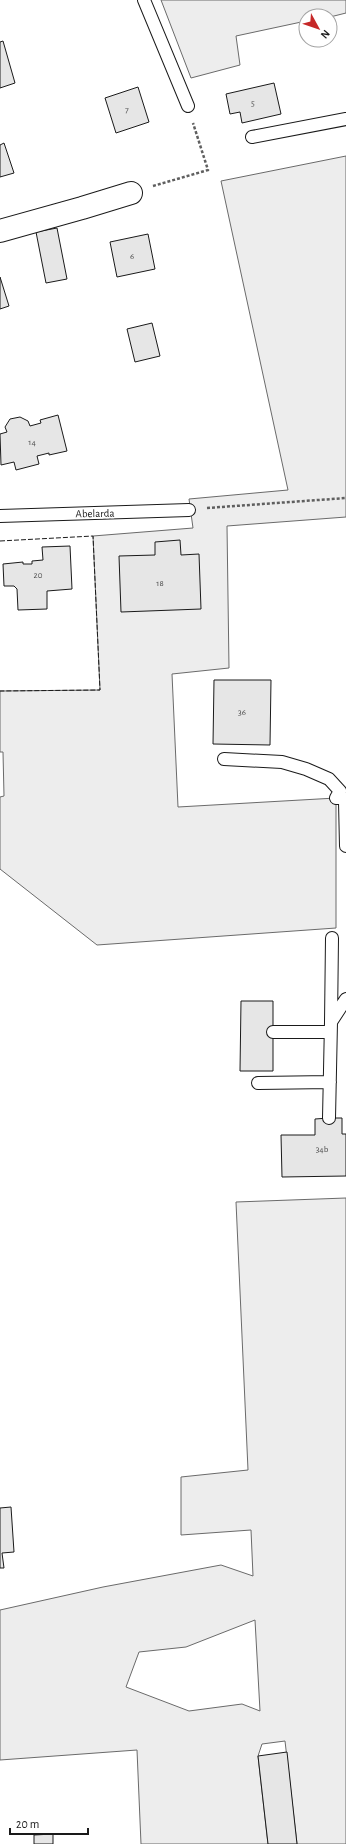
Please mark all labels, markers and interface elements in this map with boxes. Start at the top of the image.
north arrow [298,8,338,48]
text: N [319,28,332,41]
house number: 5 [251,99,255,108]
house number: 7 [125,106,129,115]
house number: 6 [130,252,134,261]
house number: 14 [28,438,36,447]
street label: Abelarda [75,508,115,519]
house number: 20 [34,571,43,580]
house number: 18 [156,579,164,588]
house number: 36 [238,708,246,717]
house number: 34b [316,1145,329,1154]
scale bar [10,1810,88,1836]
text: 20 m [16,1818,39,1830]

